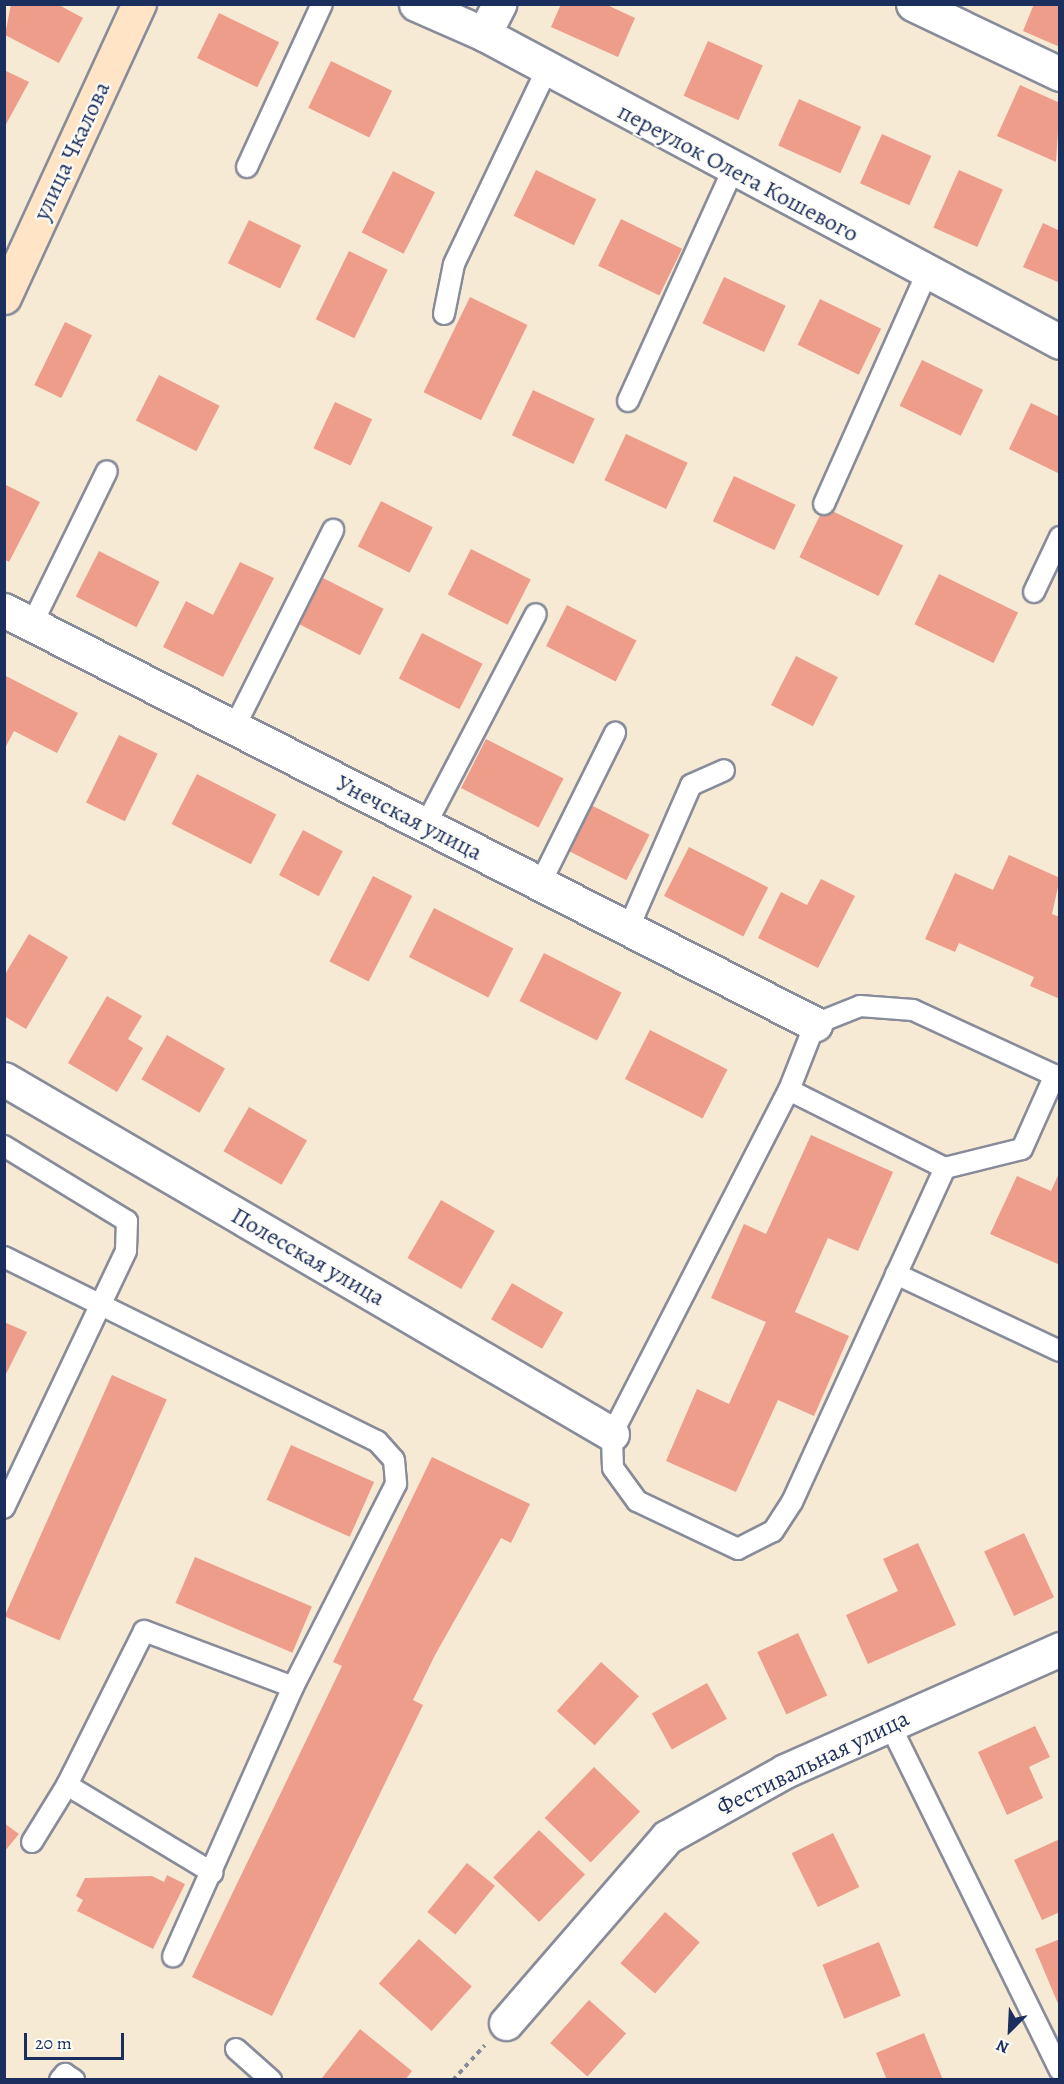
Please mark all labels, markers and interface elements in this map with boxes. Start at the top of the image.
street label: улица Чкалова [27,77,117,225]
street label: переулок Олега Кошевого [613,97,863,249]
street label: Унечская улица [331,769,487,867]
street label: Полесская улица [226,1201,390,1313]
street label: Фестивальная улица [712,1704,914,1822]
north arrow [980,2000,1040,2060]
scale bar [27,2021,128,2059]
text: 20 m [35,2031,72,2055]
text: N [993,2034,1012,2059]

